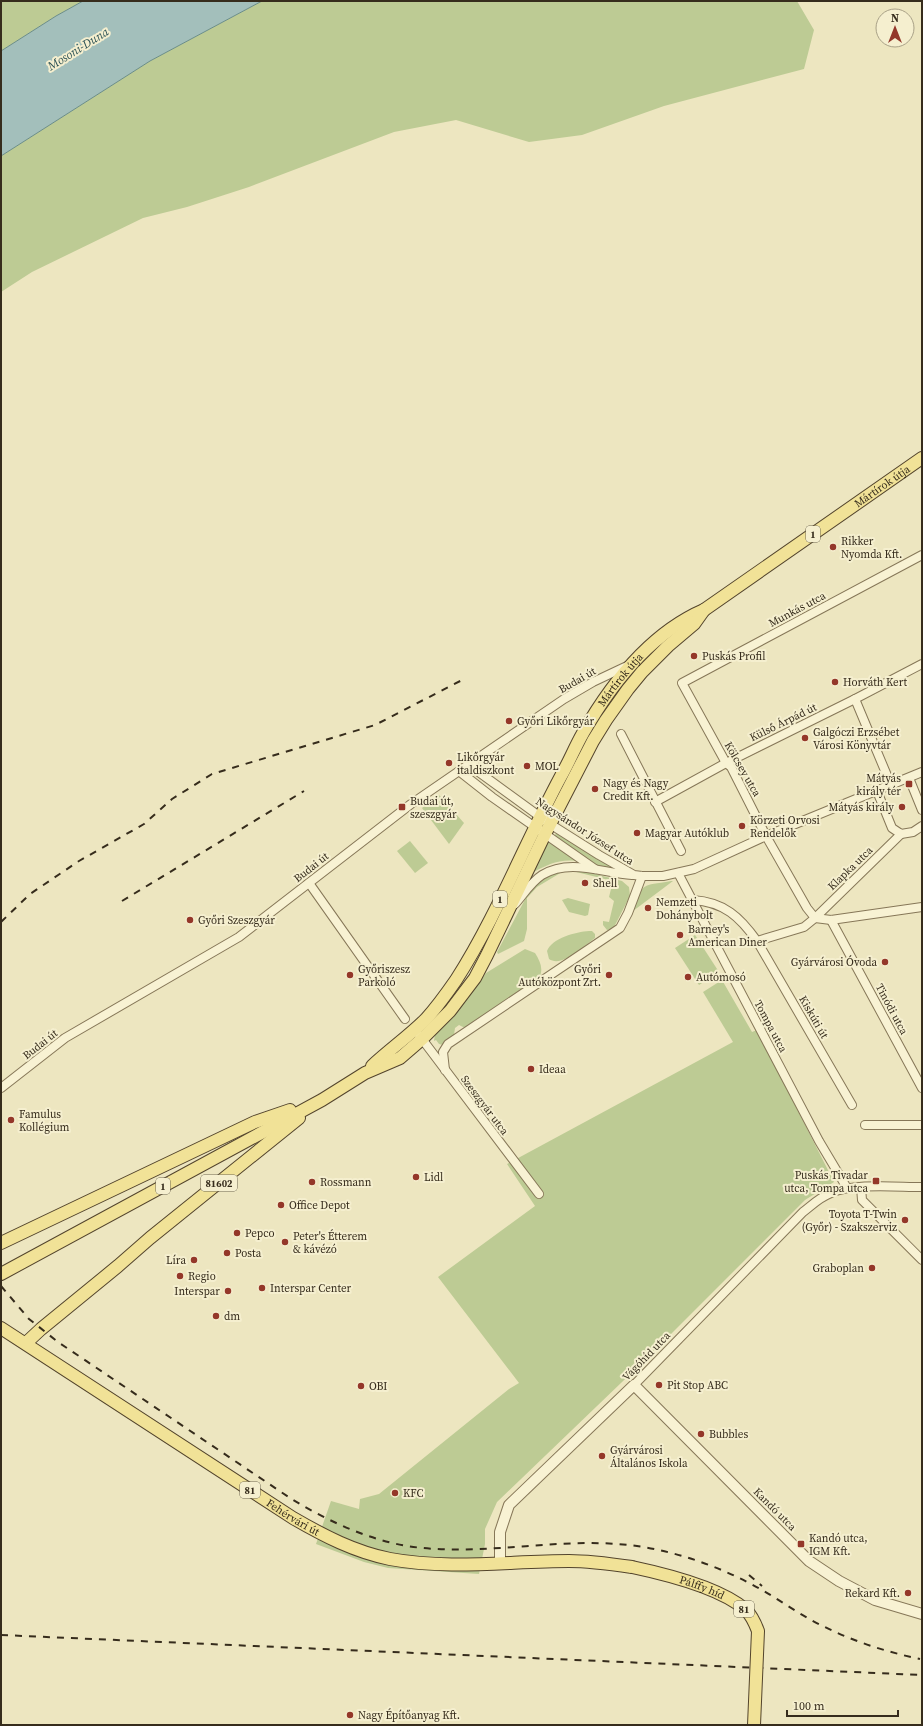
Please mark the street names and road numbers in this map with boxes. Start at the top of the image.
street label: Mártírok útja [851,461,913,511]
road number: 1 [806,526,820,542]
street label: Munkás utca [766,588,829,631]
street label: Mártírok útja [595,649,647,710]
street label: Budai út [556,664,599,697]
street label: Külső Árpád út [747,700,820,745]
street label: Kölcsey utca [721,739,765,800]
street label: Nagysándor József utca [533,794,637,869]
street label: Klapka utca [825,843,876,894]
street label: Budai út [291,849,332,886]
road number: 1 [493,891,507,907]
street label: Tinódi utca [872,981,911,1038]
street label: Kiskúti út [795,993,832,1042]
street label: Tompa utca [751,997,791,1055]
street label: Budai út [20,1026,61,1063]
street label: Szeszgyár utca [457,1072,512,1138]
road number: 81602 [201,1175,237,1191]
road number: 1 [156,1178,170,1194]
street label: Vágóhíd utca [619,1328,674,1384]
road number: 81 [240,1482,260,1498]
street label: Kandó utca [750,1485,800,1534]
street label: Fehérvári út [263,1496,322,1540]
street label: Pálffy híd [677,1572,728,1603]
road number: 81 [734,1601,754,1617]

